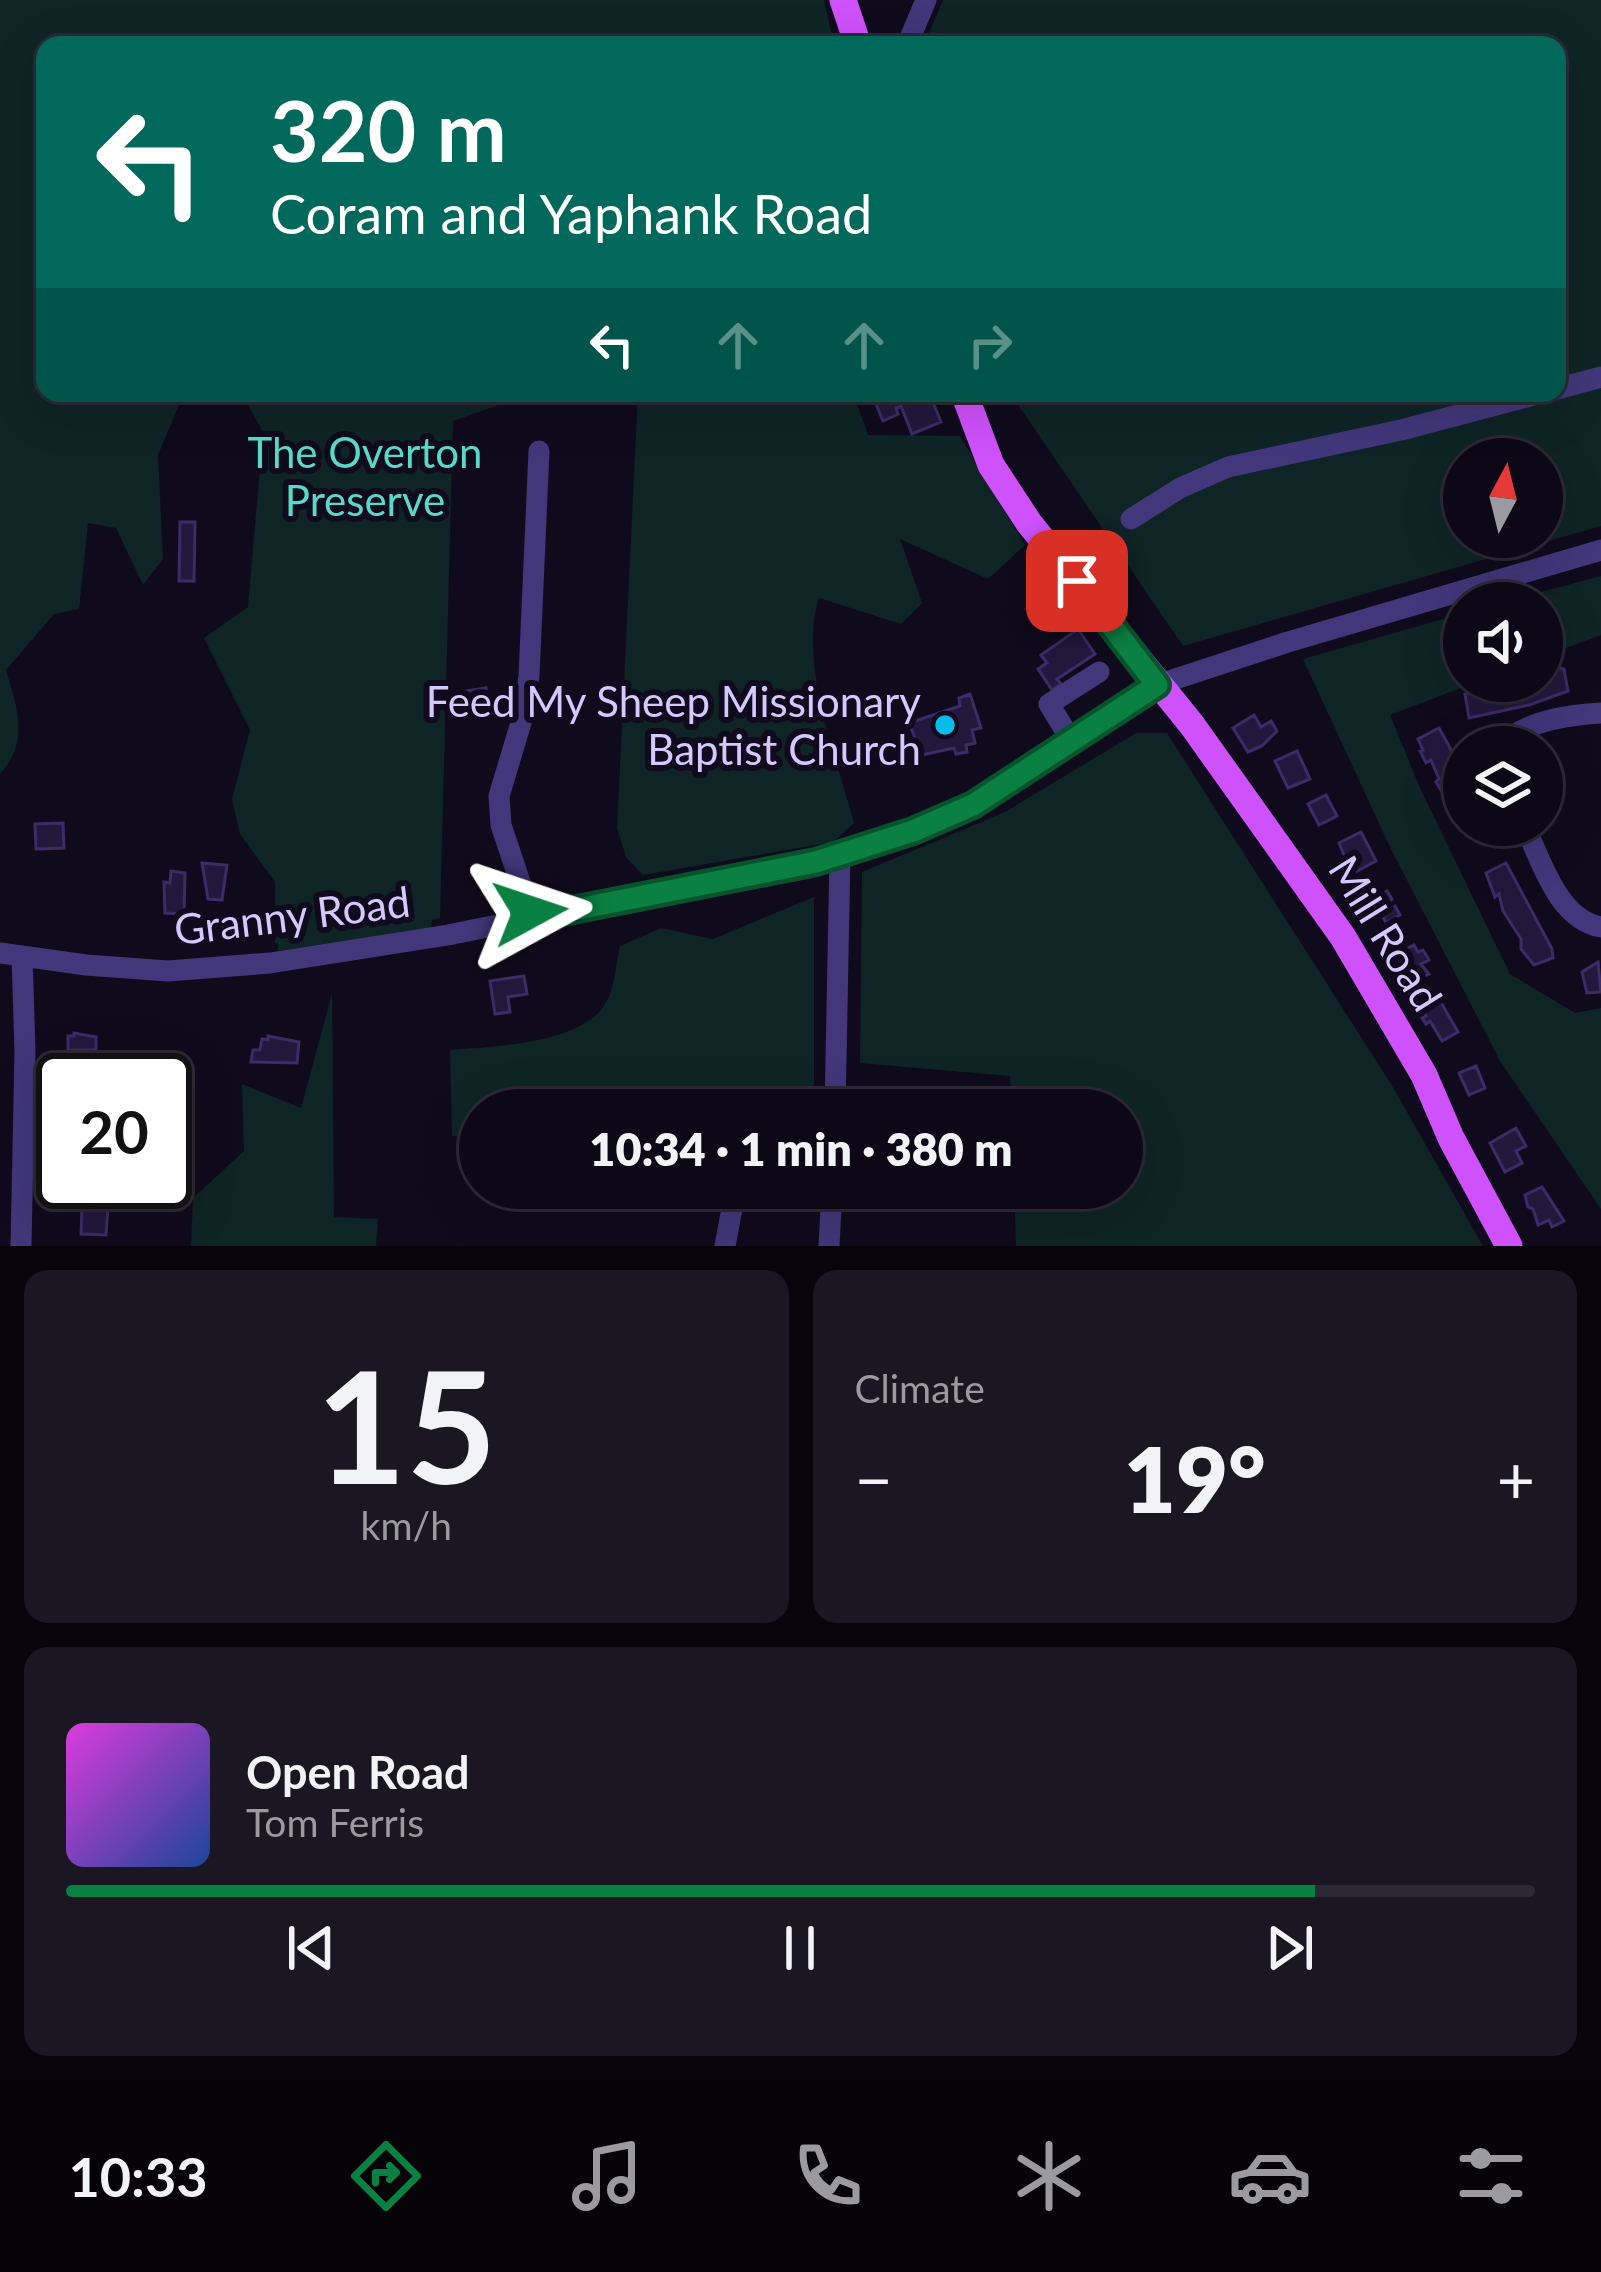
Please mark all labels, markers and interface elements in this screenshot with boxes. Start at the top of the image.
text: 320 m [270,79,507,180]
icon: left [72,84,228,240]
text: Coram and Yaphank Road [270,181,872,246]
icon: left [579,312,645,378]
icon: ahead [705,312,771,378]
icon: ahead [831,312,897,378]
icon: right [957,312,1023,378]
park label: The Overton Preserve [247,427,483,525]
north arrow [1443,438,1563,558]
map controls [1443,438,1563,846]
pin [1026,530,1128,632]
icon: arrive [1044,548,1110,614]
button: sound [1443,582,1563,702]
place label: Feed My Sheep Missionary Baptist Church [426,676,921,774]
marker: Feed My Sheep Missionary Baptist Church [932,712,958,738]
button: layers [1443,726,1563,846]
street label: Mill Road [1319,847,1453,1019]
position arrow [467,849,593,975]
street label: Granny Road [171,876,413,954]
speed limit sign: 20 [36,1053,192,1209]
text: 10:34 · 1 min · 380 m [589,1122,1013,1176]
text: 15 [316,1330,497,1517]
text: Climate [855,1365,985,1411]
text: 19° [1124,1424,1266,1532]
text: − [855,1439,893,1518]
text: + [1497,1439,1535,1518]
text: km/h [361,1502,452,1548]
text: Open Road [246,1745,470,1799]
text: Tom Ferris [246,1799,424,1845]
icon: previous [278,1915,344,1981]
icon: pause [767,1915,833,1981]
icon: next [1257,1915,1323,1981]
icon: directions [344,2134,428,2218]
icon: music [565,2134,649,2218]
icon: phone [786,2134,870,2218]
icon: climate [1007,2134,1091,2218]
icon: car [1228,2134,1312,2218]
icon: filters [1449,2134,1533,2218]
text: 10:33 [68,2144,208,2209]

